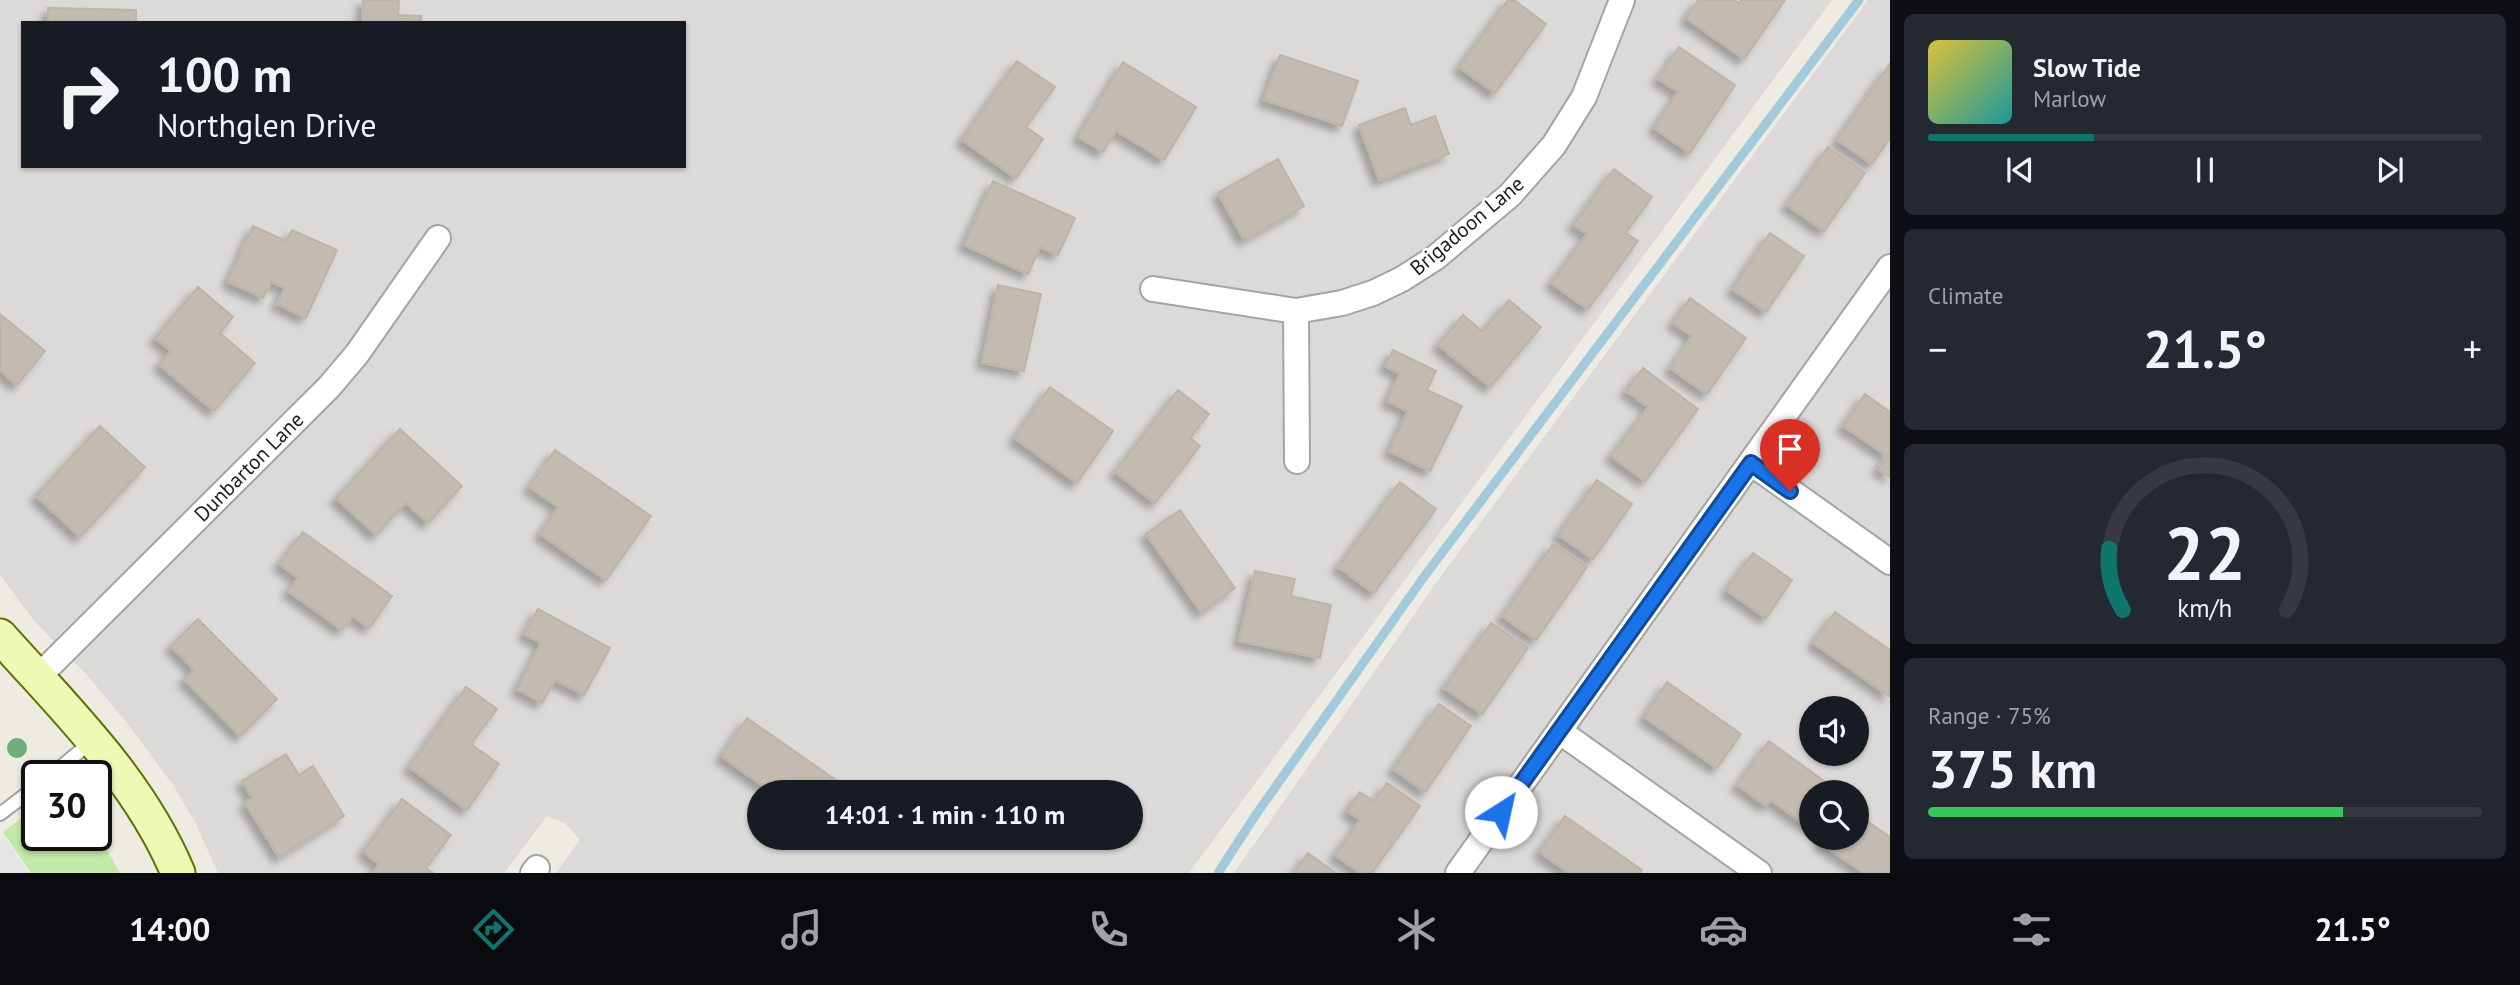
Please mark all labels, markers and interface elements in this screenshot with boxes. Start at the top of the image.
text: 100 m [157,42,292,106]
icon: right [42,49,133,140]
text: Slow Tide [2033,51,2141,84]
text: Marlow [2033,84,2106,113]
text: Northglen Drive [157,104,376,146]
icon: previous [2001,151,2039,189]
icon: pause [2186,151,2224,189]
icon: next [2371,151,2409,189]
street label: Brigadoon Lane [1404,170,1529,281]
text: Climate [1928,281,2003,310]
text: 21.5° [2143,315,2267,382]
text: − [1928,324,1947,373]
text: + [2463,324,2482,373]
street label: Dunbarton Lane [188,406,309,527]
pin [1760,419,1820,491]
icon: arrive [1771,430,1809,468]
text: 22 [2164,506,2246,600]
text: km/h [2178,592,2232,624]
map controls [1799,696,1869,850]
button: sound [1799,696,1869,766]
text: Range · 75% [1928,701,2051,730]
text: 375 km [1928,735,2097,802]
speed limit sign: 30 [21,760,112,851]
position arrow [1464,775,1538,849]
button: search [1799,780,1869,850]
text: 14:01 · 1 min · 110 m [825,798,1065,831]
icon: directions [469,905,518,954]
icon: music [777,905,826,954]
icon: phone [1084,905,1133,954]
icon: climate [1392,905,1441,954]
icon: car [1699,905,1748,954]
icon: filters [2007,905,2056,954]
text: 14:00 [129,908,210,950]
text: 21.5° [2314,908,2391,950]

